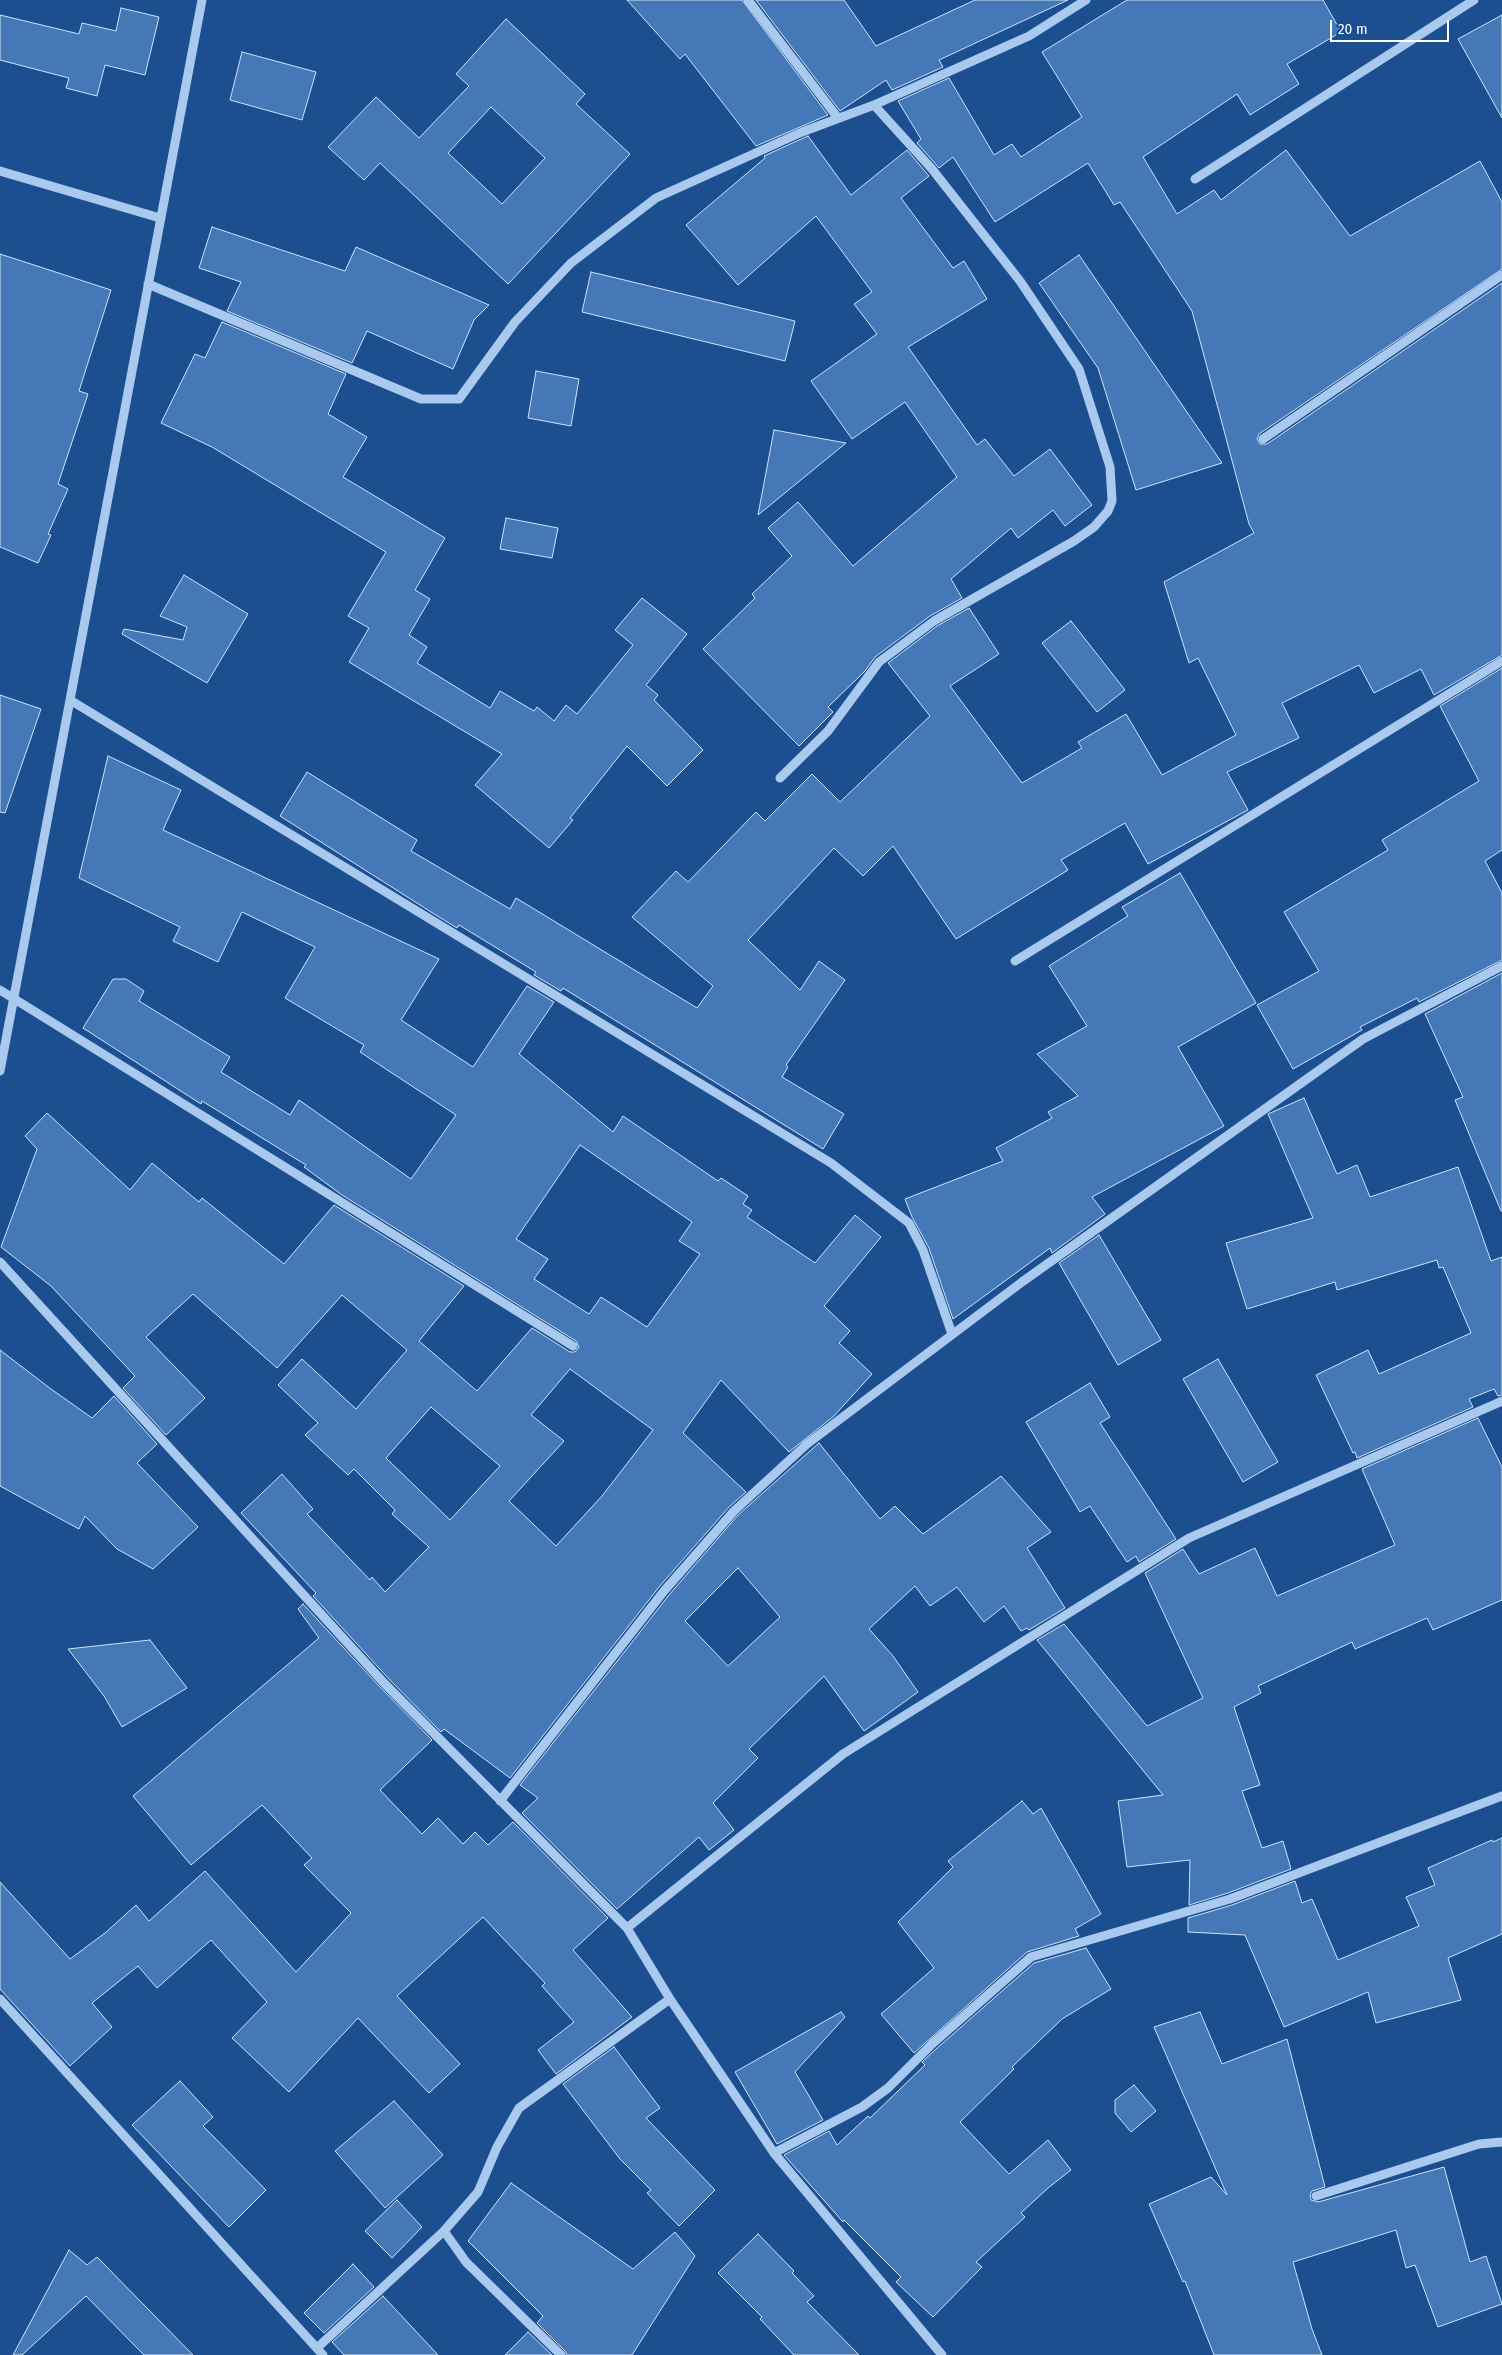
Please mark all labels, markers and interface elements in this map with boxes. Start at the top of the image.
scale bar [1332,10,1451,42]
text: 20 m [1338,20,1368,38]

